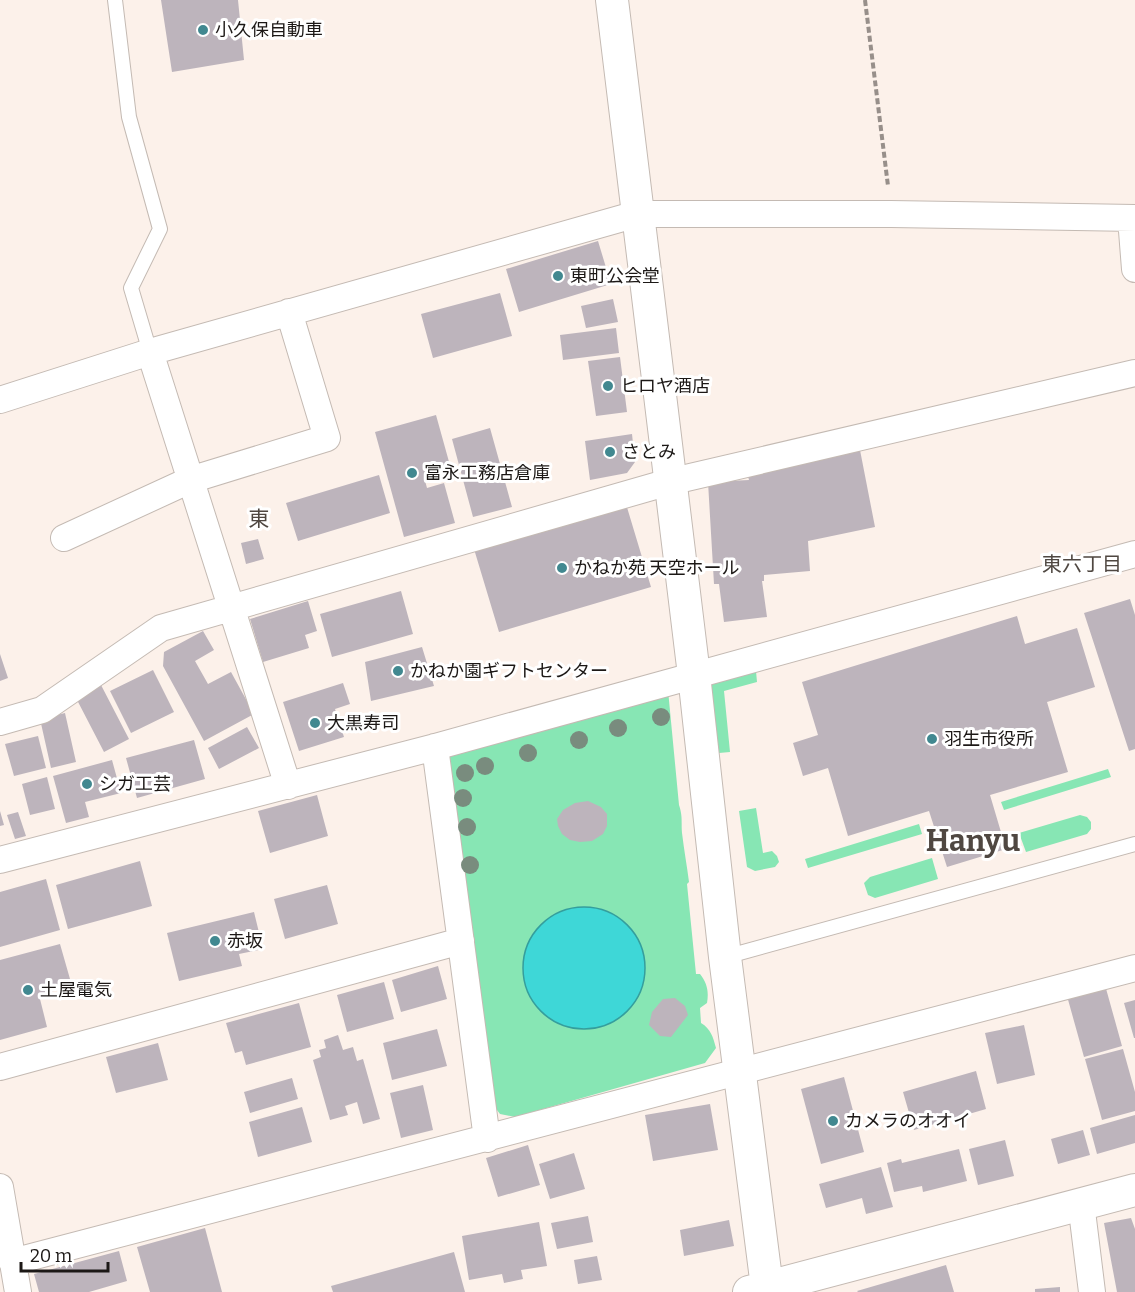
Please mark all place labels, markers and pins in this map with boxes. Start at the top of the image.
place label: 小久保自動車 [215,19,323,41]
marker: 小久保自動車 [196,23,210,37]
place label: 東町公会堂 [570,265,660,287]
marker: 東町公会堂 [551,269,565,283]
place label: ヒロヤ酒店 [620,375,710,397]
marker: ヒロヤ酒店 [601,379,615,393]
place label: さとみ [622,441,676,463]
marker: さとみ [603,445,617,459]
place label: 富永工務店倉庫 [424,462,550,484]
marker: 富永工務店倉庫 [405,466,419,480]
place label: かねか苑 天空ホール [574,557,740,579]
marker: かねか苑 天空ホール [555,561,569,575]
place label: かねか園ギフトセンター [410,660,608,682]
marker: かねか園ギフトセンター [391,664,405,678]
place label: 大黒寿司 [327,712,399,734]
marker: 大黒寿司 [308,716,322,730]
place label: 羽生市役所 [944,728,1034,750]
marker: 羽生市役所 [925,732,939,746]
place label: シガ工芸 [99,773,171,795]
marker: シガ工芸 [80,777,94,791]
place label: 赤坂 [227,930,263,952]
marker: 赤坂 [208,934,222,948]
place label: 土屋電気 [40,979,112,1001]
marker: 土屋電気 [21,983,35,997]
place label: カメラのオオイ [845,1110,971,1132]
marker: カメラのオオイ [826,1114,840,1128]

